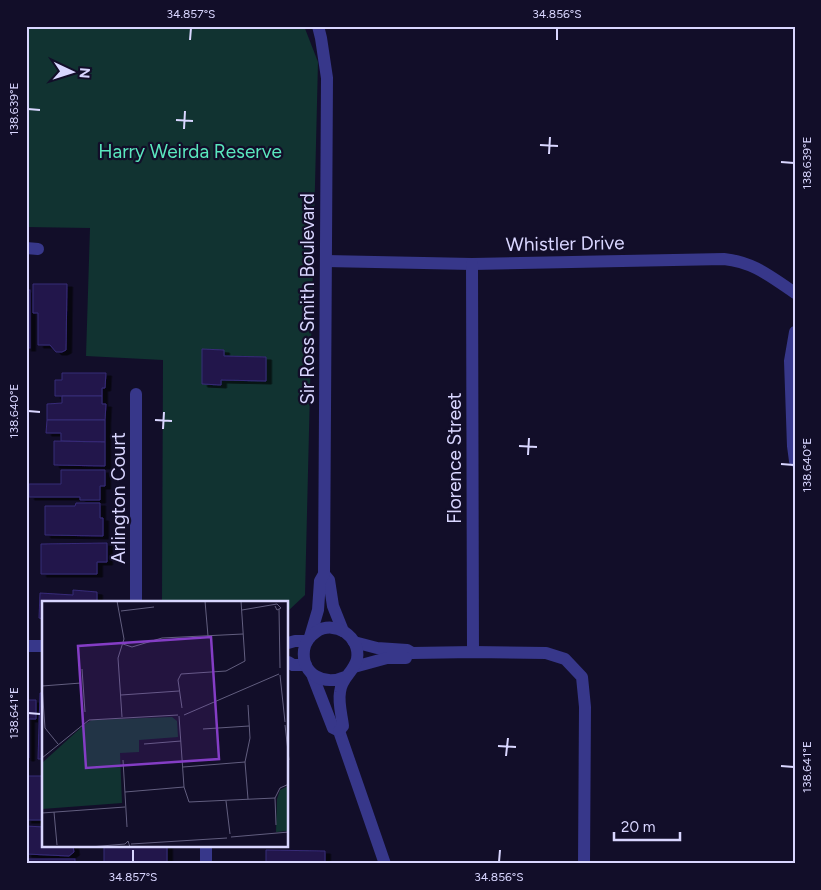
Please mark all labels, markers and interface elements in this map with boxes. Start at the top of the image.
text: 34.857°S [167,7,215,21]
text: 34.856°S [532,7,582,21]
north arrow [48,48,98,98]
text: N [76,67,93,79]
text: 138.639°E [7,83,21,136]
text: 138.639°E [800,137,814,190]
park label: Harry Weirda Reserve [98,140,282,163]
street label: Sir Ross Smith Boulevard [296,193,319,405]
street label: Whistler Drive [505,231,625,256]
text: 138.640°E [7,384,21,438]
street label: Florence Street [443,392,466,524]
street label: Arlington Court [107,432,130,564]
text: 138.640°E [800,438,814,492]
inset map [42,601,289,848]
text: 138.641°E [7,687,21,739]
text: 138.641°E [800,741,814,793]
scale bar [614,810,680,842]
text: 20 m [621,818,655,836]
text: 34.857°S [109,870,157,884]
text: 34.856°S [474,870,524,884]

